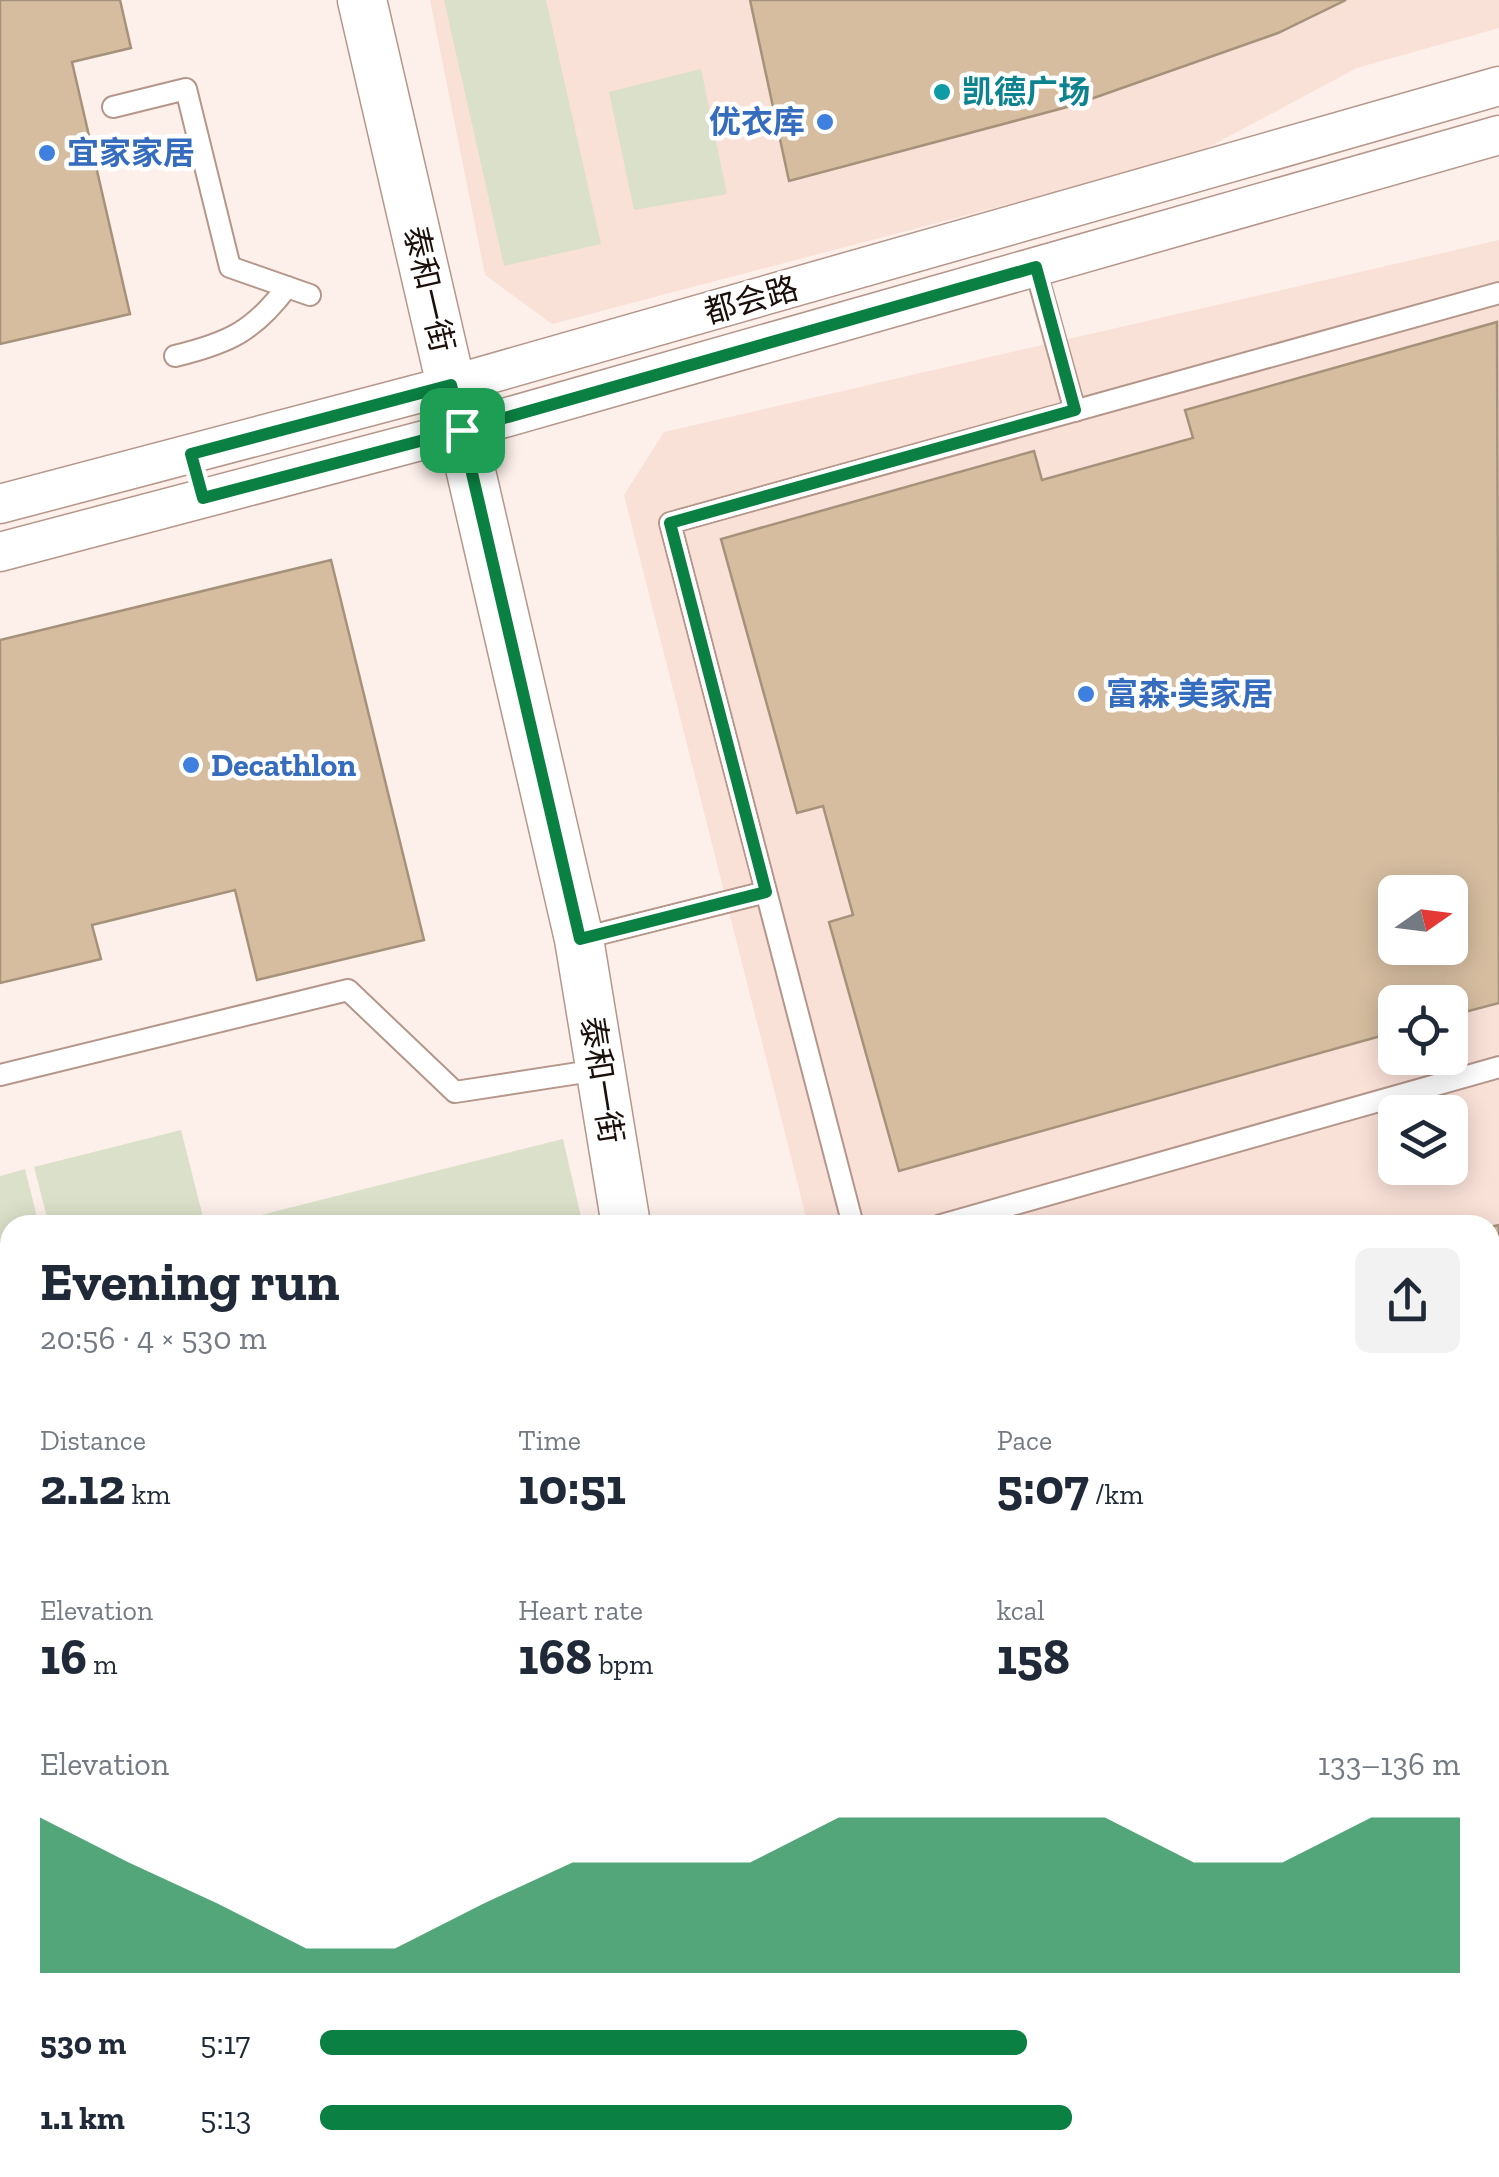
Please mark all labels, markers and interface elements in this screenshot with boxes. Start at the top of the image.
place label: 凯德广场 [962,73,1090,111]
marker: 凯德广场 [931,81,953,103]
place label: 优衣库 [709,103,805,141]
marker: 优衣库 [814,111,836,133]
place label: 宜家家居 [67,134,195,172]
marker: 宜家家居 [36,142,58,164]
street label: 泰和一街 [396,222,462,356]
street label: 都会路 [700,269,802,331]
pin [420,388,505,473]
icon: arrive [435,403,490,458]
place label: 富森·美家居 [1106,675,1273,713]
marker: 富森·美家居 [1075,683,1097,705]
place label: Decathlon [211,746,356,784]
marker: Decathlon [180,754,202,776]
north arrow [1378,875,1468,965]
map controls [1378,875,1468,1185]
button: locate [1378,985,1468,1075]
street label: 泰和一街 [573,1014,631,1146]
button: layers [1378,1095,1468,1185]
text: Evening run [40,1248,340,1314]
button: share [1355,1248,1460,1353]
text: 20:56 · 4 × 530 m [40,1319,267,1357]
text: Distance [40,1424,146,1457]
text: Time [518,1424,581,1457]
text: Pace [997,1424,1052,1457]
text: 2.12 [40,1457,125,1517]
text: 10:51 [518,1457,626,1517]
text: 5:07 [997,1457,1089,1517]
text: km [125,1478,170,1511]
text: /km [1089,1478,1143,1511]
text: Elevation [40,1594,153,1627]
text: Heart rate [518,1594,643,1627]
text: kcal [997,1594,1045,1627]
text: 16 [40,1627,87,1687]
text: 168 [518,1627,592,1687]
text: 158 [997,1627,1070,1687]
text: m [87,1648,118,1681]
text: bpm [592,1648,653,1681]
text: Elevation [40,1745,169,1783]
text: 133–136 m [1318,1745,1460,1783]
text: 530 m [40,2024,126,2062]
text: 5:17 [200,2024,250,2062]
text: 1.1 km [40,2099,125,2137]
text: 5:13 [200,2099,252,2137]

